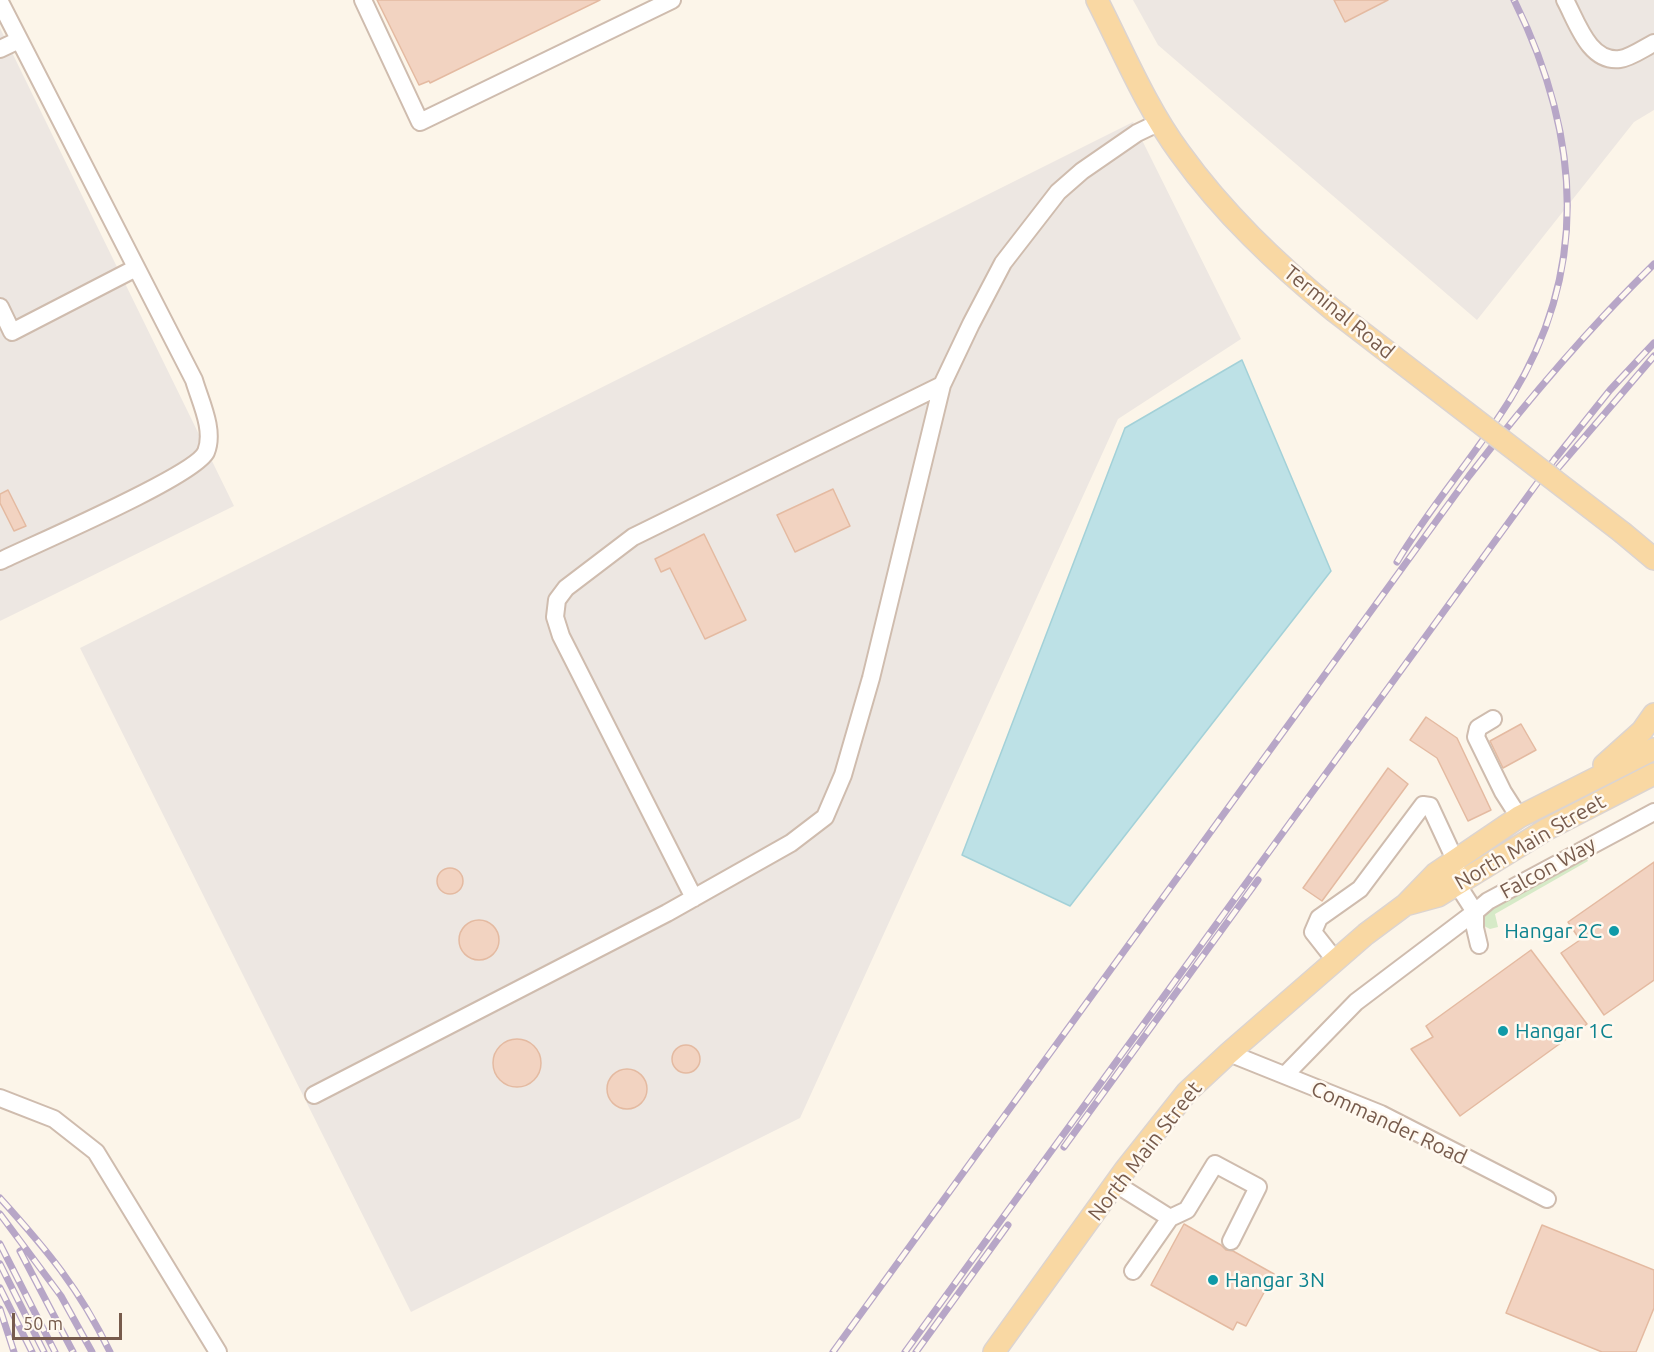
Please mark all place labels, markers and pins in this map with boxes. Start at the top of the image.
place label: Hangar 2C [1504,918,1602,944]
marker: Hangar 2C [1607,924,1621,938]
place label: Hangar 1C [1515,1018,1613,1044]
marker: Hangar 1C [1496,1024,1510,1038]
place label: Hangar 3N [1225,1267,1325,1293]
marker: Hangar 3N [1206,1273,1220,1287]

